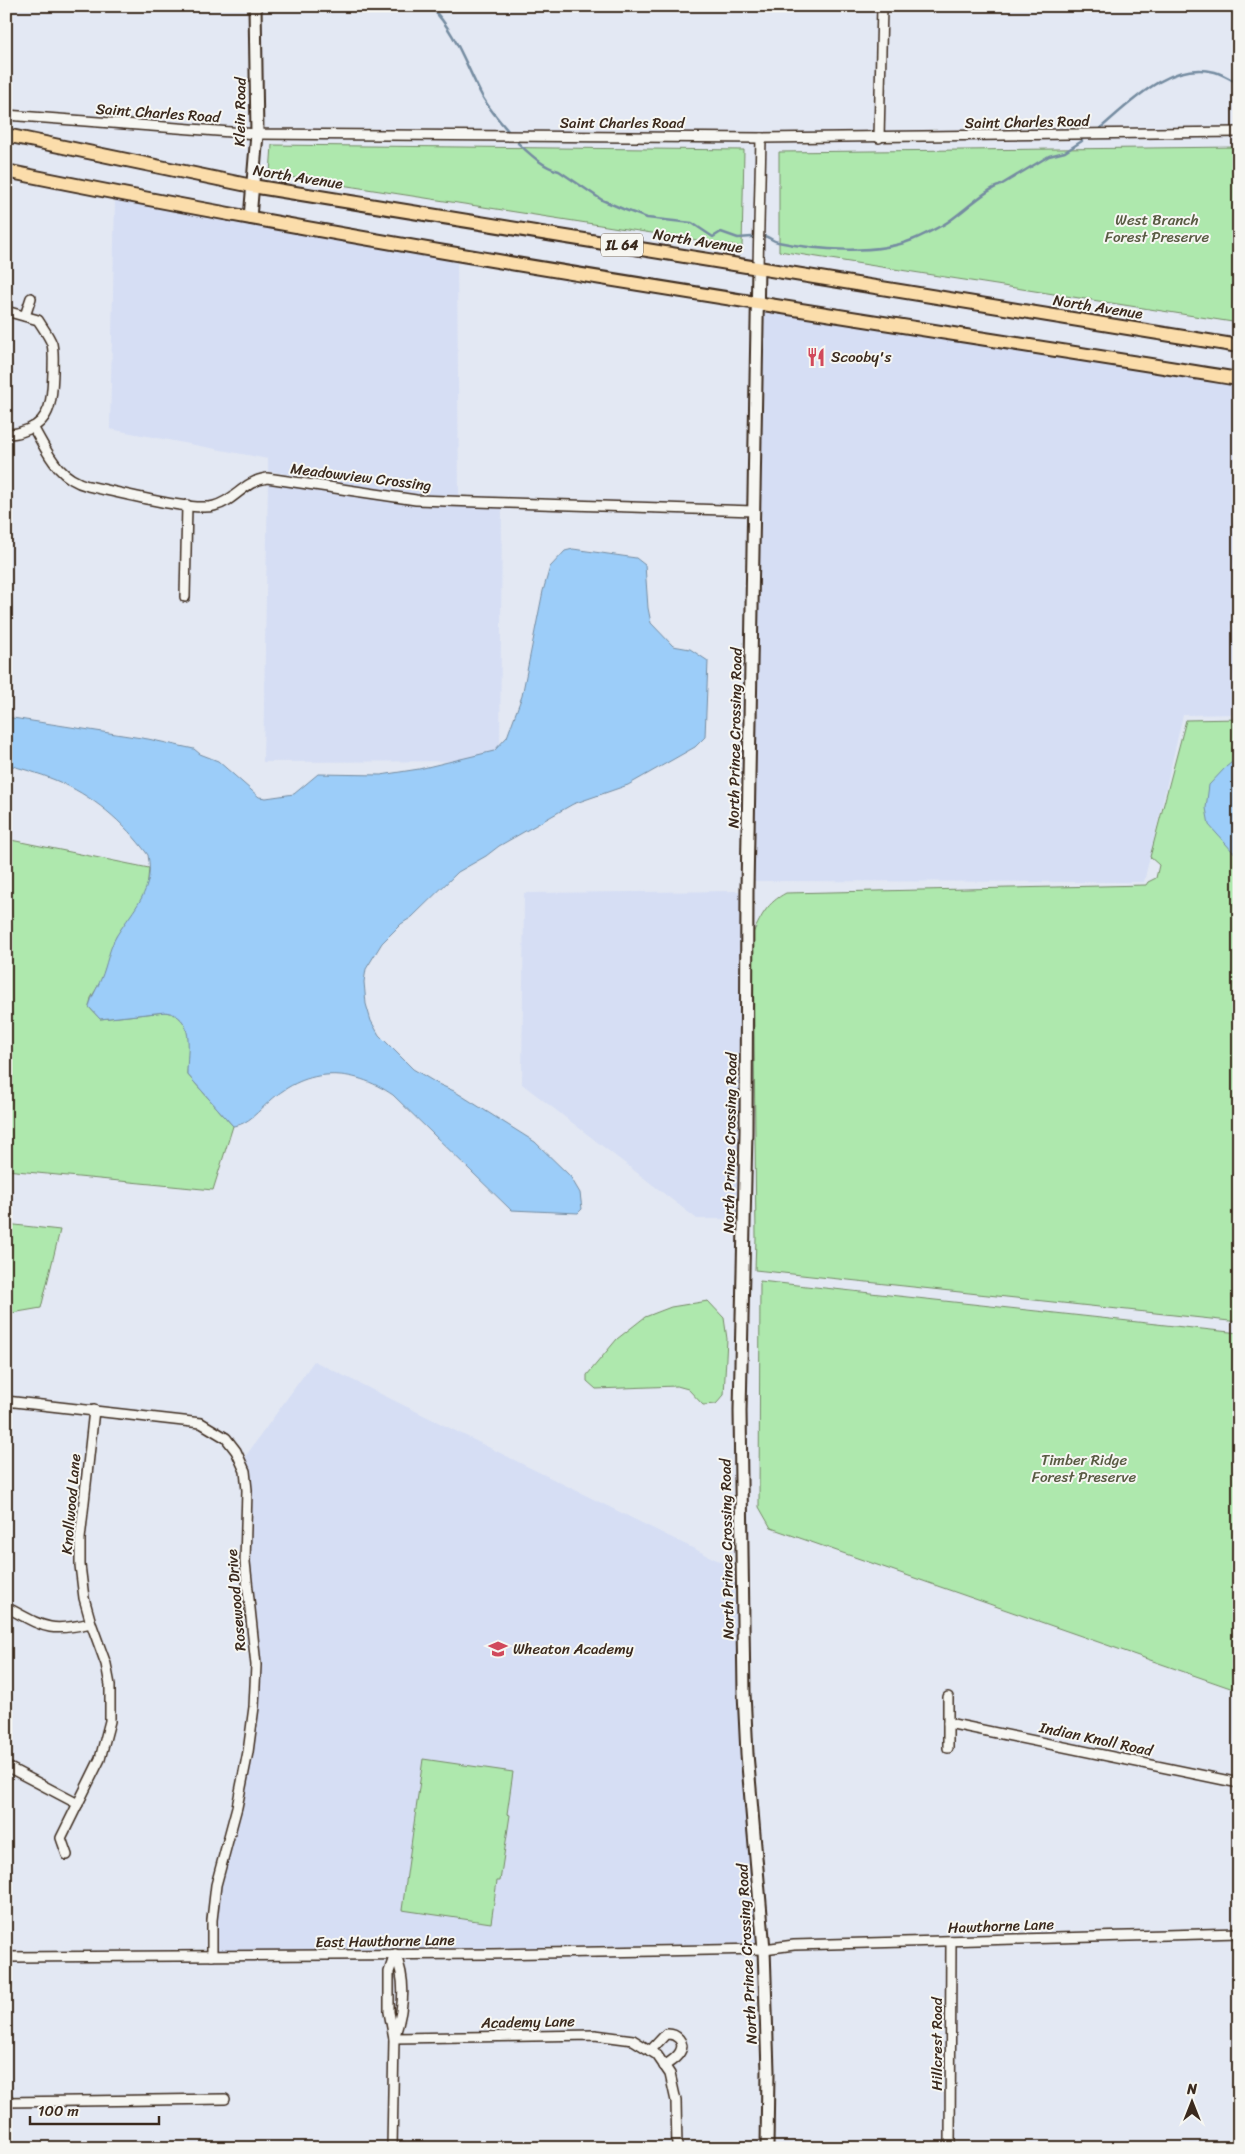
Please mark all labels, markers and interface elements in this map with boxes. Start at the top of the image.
street label: Klein Road [226,76,254,147]
street label: Saint Charles Road [95,96,222,130]
street label: Saint Charles Road [964,108,1091,136]
street label: Saint Charles Road [560,110,685,136]
street label: North Avenue [251,157,345,197]
park label: West Branch Forest Preserve [1105,207,1210,250]
street label: North Avenue [651,221,745,261]
road number: IL 64 [601,234,643,256]
street label: North Avenue [1051,287,1145,327]
place label: Scooby's [831,344,891,370]
restaurant icon: Scooby's [805,346,827,368]
street label: Meadowview Crossing [289,455,433,499]
street label: North Prince Crossing Road [720,646,750,829]
street label: North Prince Crossing Road [715,1051,745,1234]
park label: Timber Ridge Forest Preserve [1032,1447,1137,1490]
street label: Knollwood Lane [54,1452,88,1555]
street label: North Prince Crossing Road [712,1457,742,1640]
street label: Rosewood Drive [219,1548,253,1652]
place label: Wheaton Academy [513,1636,634,1662]
school or university icon: Wheaton Academy [487,1638,509,1660]
street label: Indian Knoll Road [1036,1714,1156,1764]
street label: North Prince Crossing Road [729,1862,765,2045]
street label: Hawthorne Lane [947,1911,1055,1941]
street label: East Hawthorne Lane [315,1927,455,1955]
street label: Hillcrest Road [924,1996,950,2091]
street label: Academy Lane [480,2008,575,2036]
north arrow [1168,2076,1218,2126]
text: N [1186,2077,1197,2102]
scale bar [30,2094,159,2126]
text: 100 m [38,2098,79,2124]

